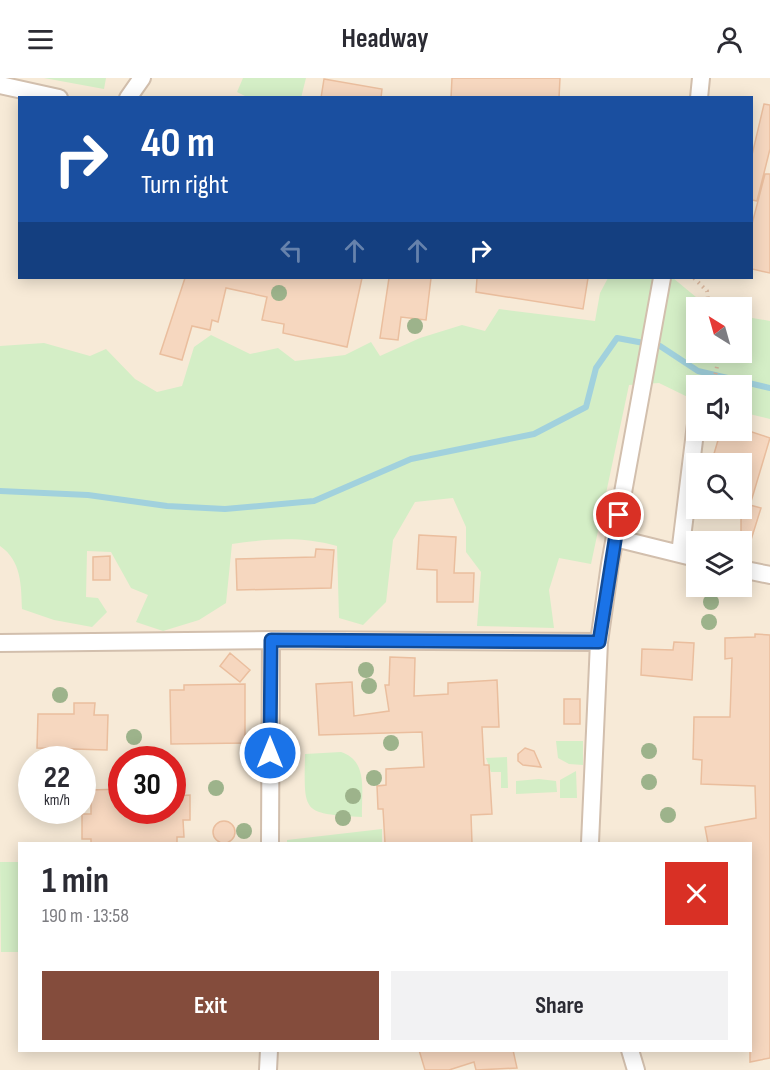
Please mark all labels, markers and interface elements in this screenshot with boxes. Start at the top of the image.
icon: menu [24,23,57,56]
text: Headway [342,23,428,55]
icon: person [713,23,746,56]
text: 40 m [141,118,215,169]
icon: right [42,120,120,198]
text: Turn right [141,169,228,201]
icon: left [275,234,308,267]
icon: ahead [338,234,371,267]
icon: ahead [401,234,434,267]
icon: right [464,234,497,267]
north arrow [686,297,752,363]
map controls [686,297,752,597]
button: sound [686,375,752,441]
button: search [686,453,752,519]
pin [593,489,644,540]
icon: arrive [602,498,635,531]
button: layers [686,531,752,597]
position arrow [238,721,302,785]
speed limit sign: 30 [108,746,186,824]
text: 22 [44,760,70,796]
text: km/h [44,791,70,810]
text: 1 min [42,860,109,903]
button: close [665,862,728,925]
text: 190 m · 13:58 [42,904,129,928]
button: Exit [42,971,379,1040]
button: Share [391,971,728,1040]

